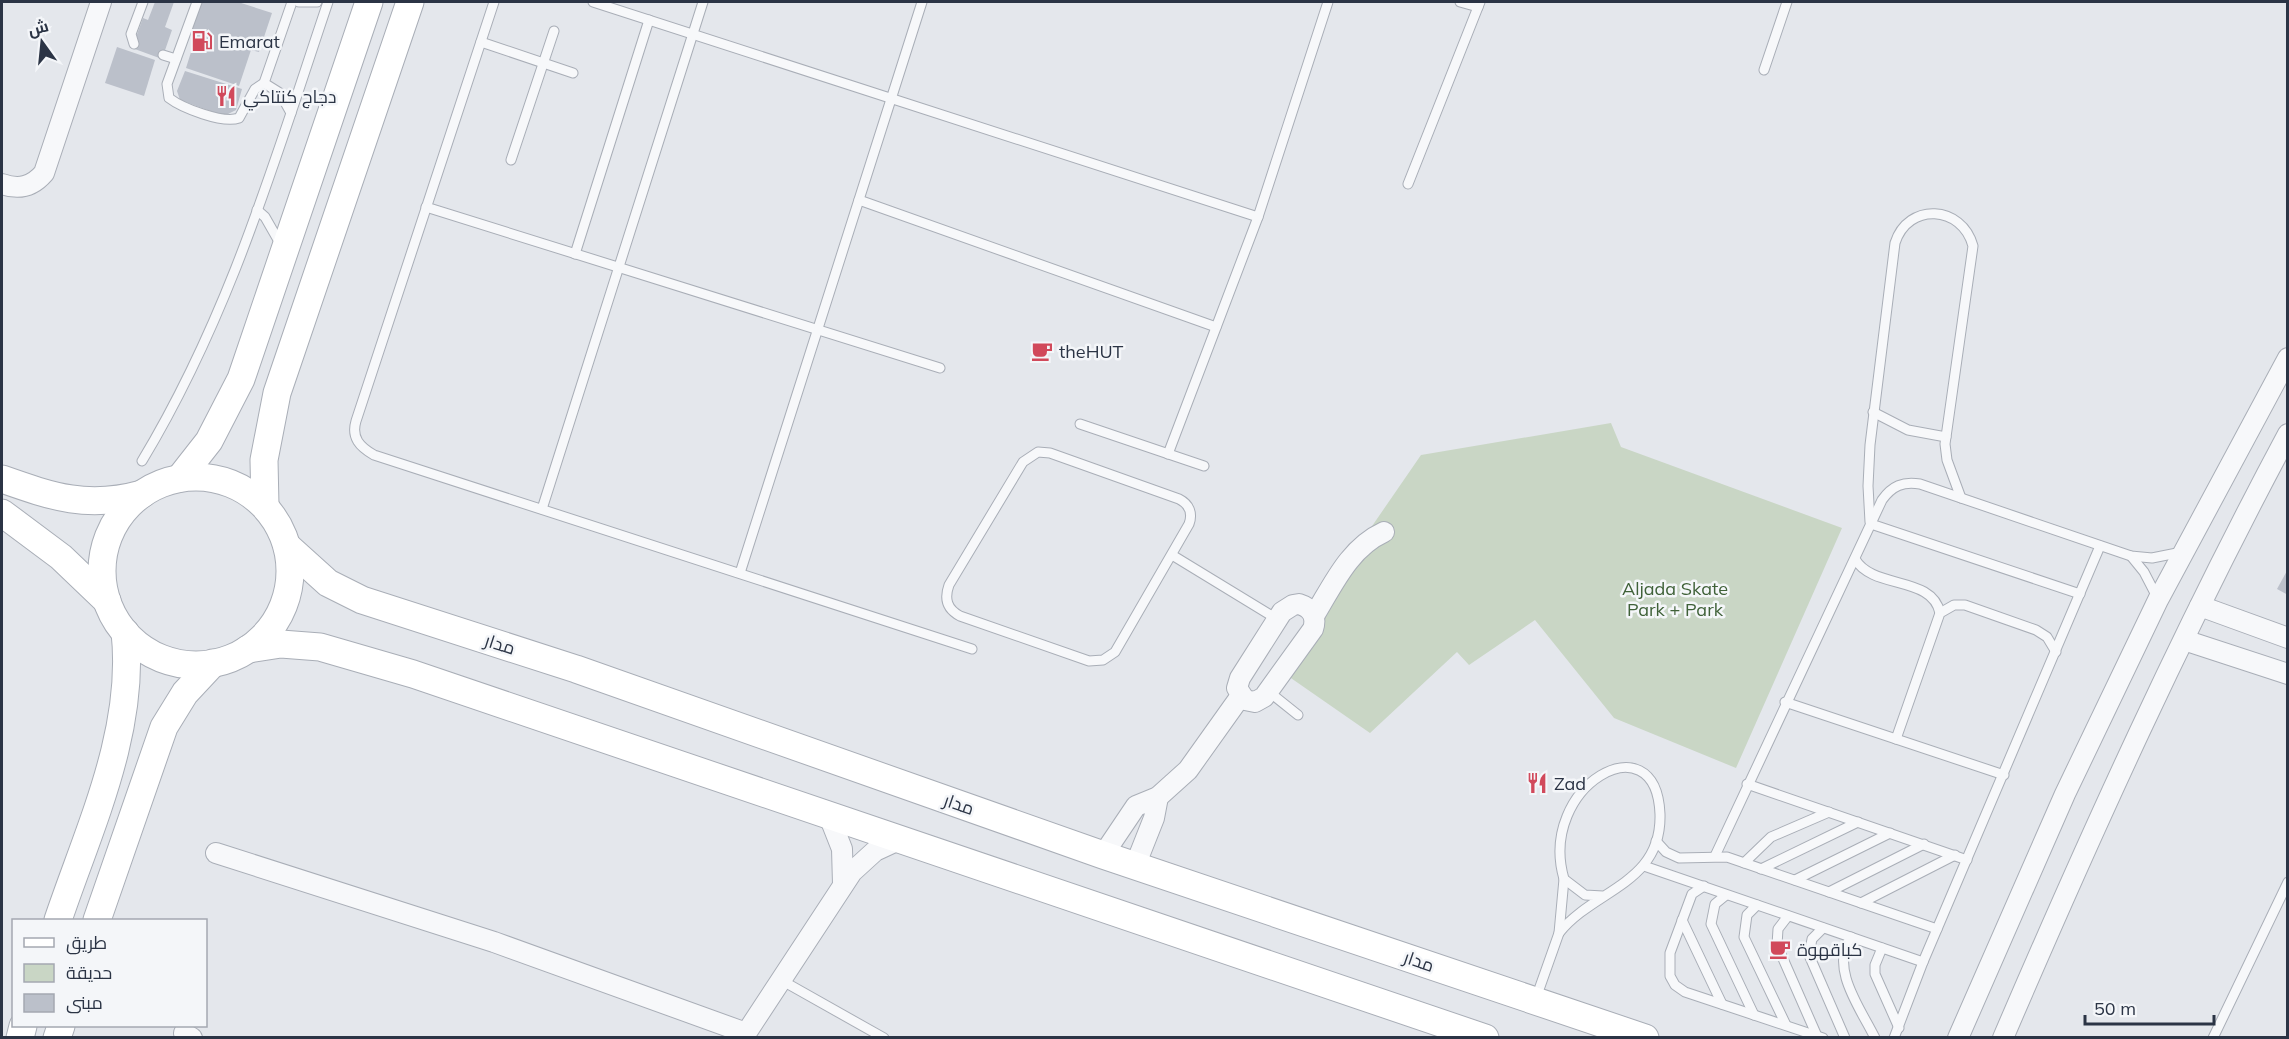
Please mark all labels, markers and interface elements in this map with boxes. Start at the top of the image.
north arrow [12,12,72,72]
text: ش [26,15,51,40]
fuel station icon: Emarat [190,29,214,53]
place label: Emarat [219,30,280,53]
restaurant icon: دجاج كنتاكي [214,84,238,108]
place label: دجاج كنتاكي [243,85,336,111]
cafe icon: theHUT [1030,339,1054,363]
place label: theHUT [1059,340,1124,363]
park label: Aljada Skate Park + Park [1622,577,1728,621]
street label: مدار [481,628,518,660]
restaurant icon: Zad [1525,771,1549,795]
place label: Zad [1554,772,1586,795]
street label: مدار [940,788,977,820]
legend [12,919,207,1027]
text: طريق [66,931,107,955]
cafe icon: كباقهوة [1768,937,1792,961]
place label: كباقهوة [1797,938,1863,961]
street label: مدار [1400,945,1437,977]
text: حديقة [66,961,112,984]
scale bar [2085,988,2214,1026]
text: مبنى [66,991,103,1014]
text: 50 m [2094,997,2136,1020]

